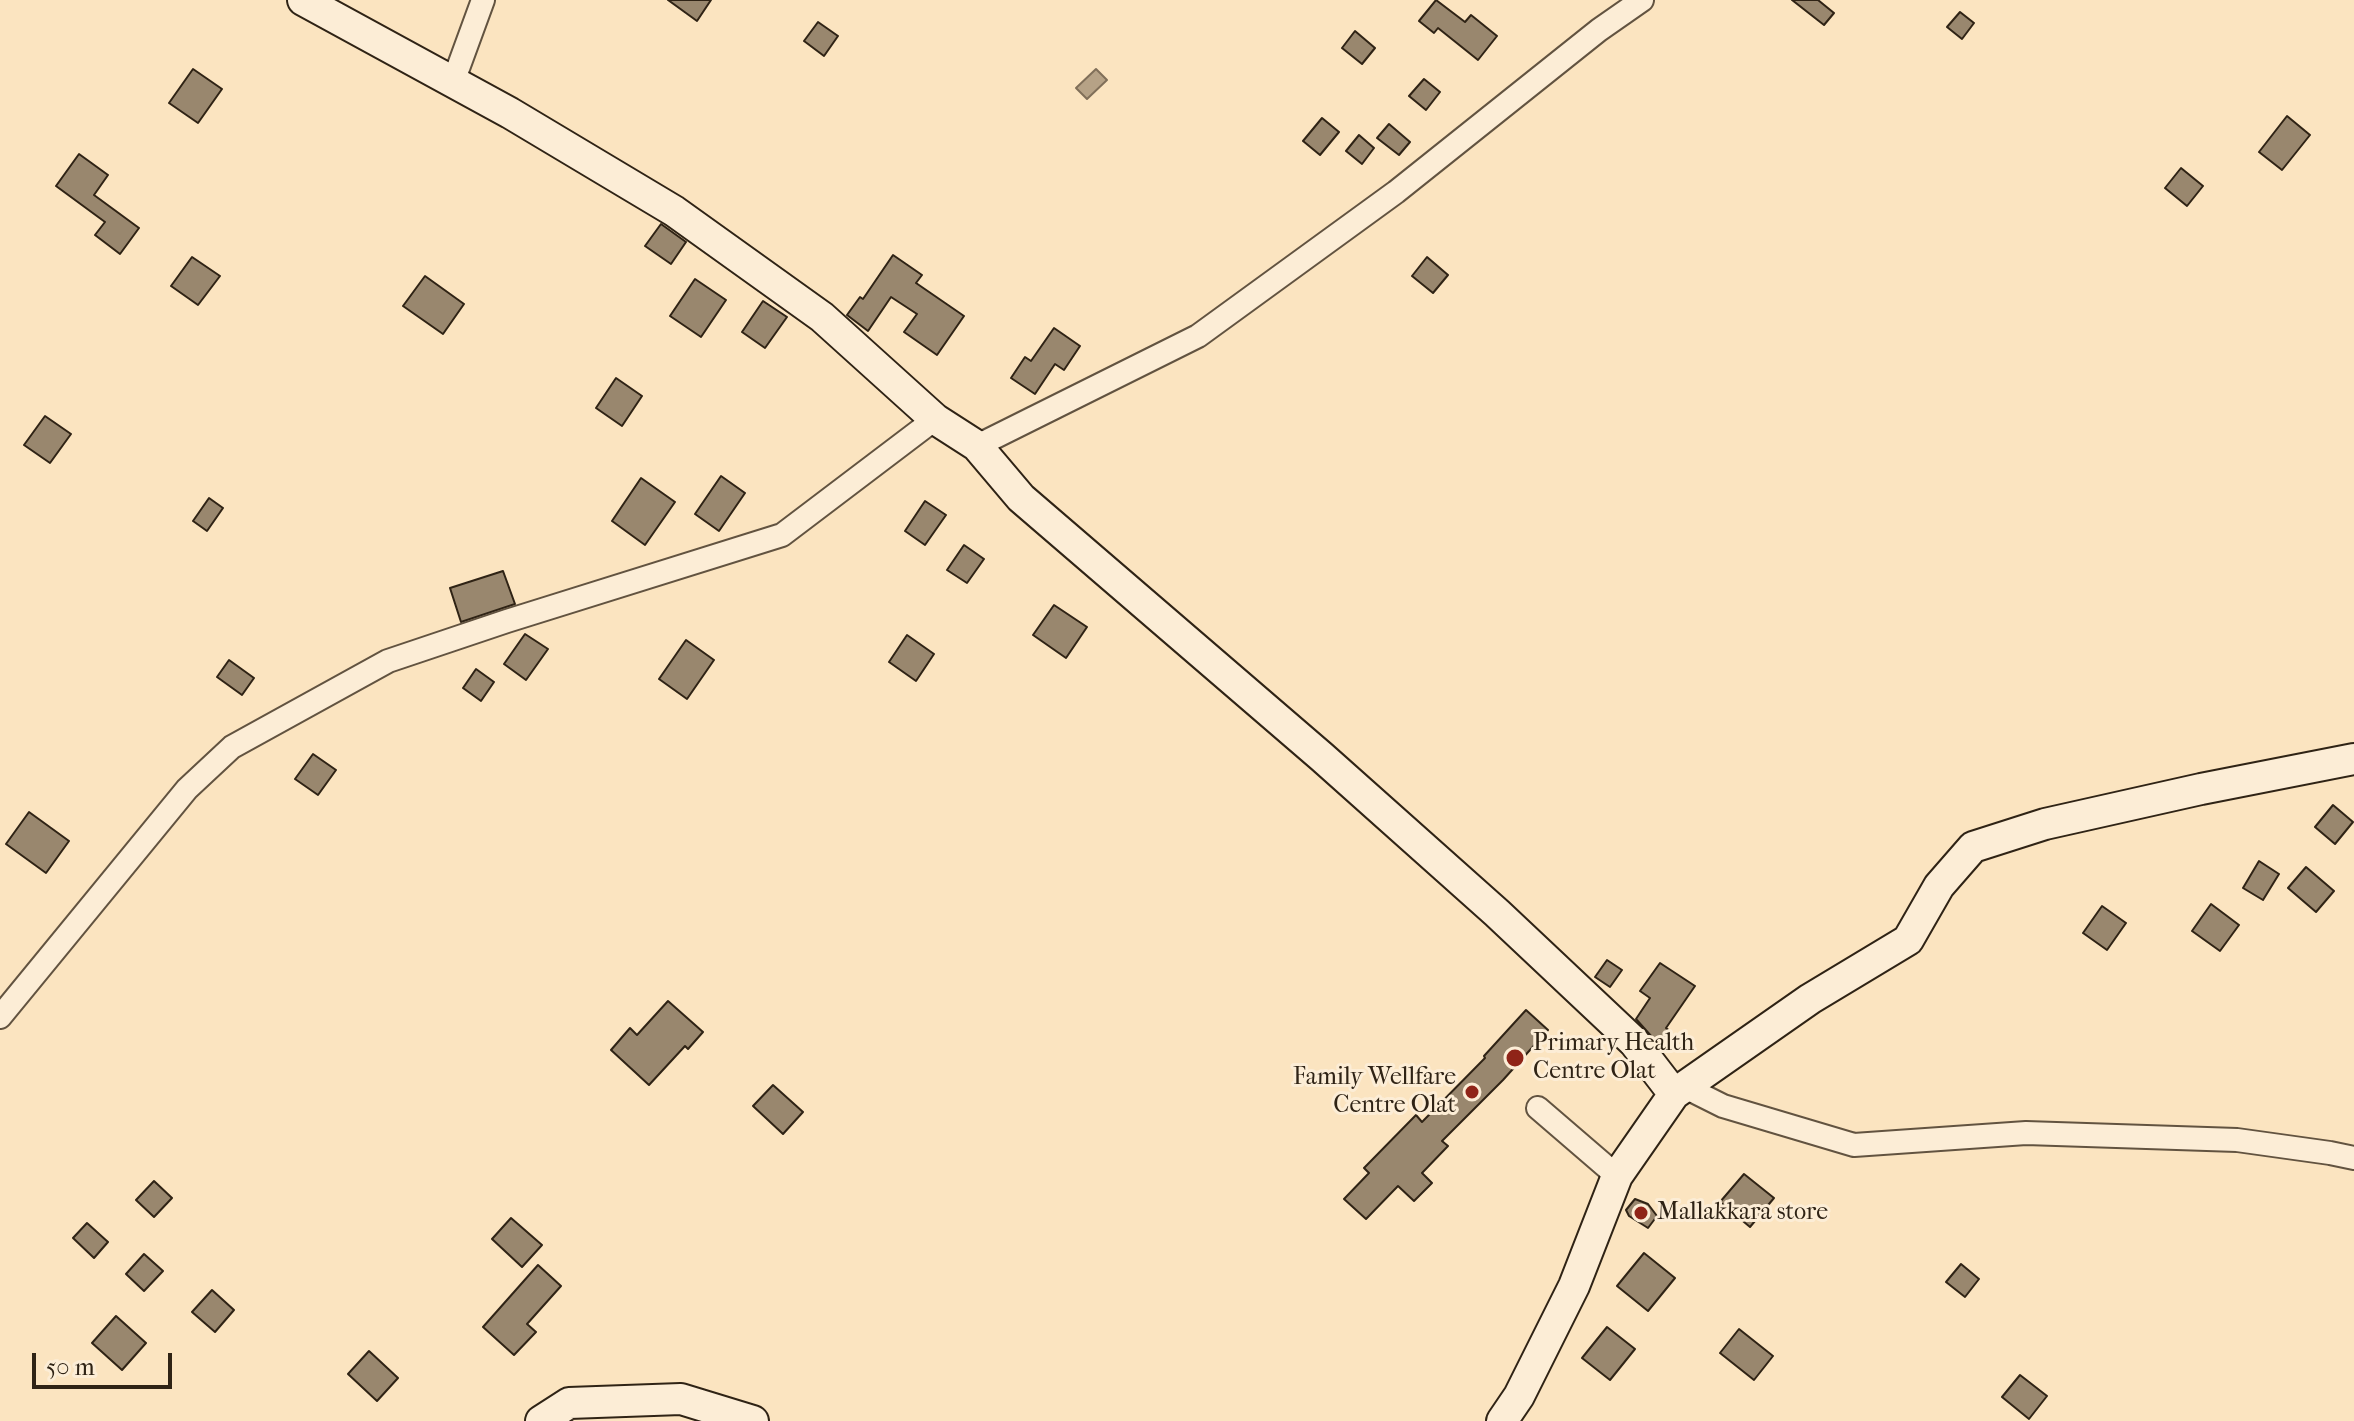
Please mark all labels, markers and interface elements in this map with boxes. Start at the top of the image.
place label: Primary Health Centre Olat [1533,1030,1694,1086]
marker: Primary Health Centre Olat [1504,1047,1526,1069]
place label: Family Wellfare Centre Olat [1293,1064,1456,1120]
marker: Family Wellfare Centre Olat [1463,1083,1481,1101]
place label: Mallakkara store [1657,1199,1828,1227]
marker: Mallakkara store [1632,1204,1650,1222]
scale bar [36,1337,176,1387]
text: 50 m [46,1353,95,1381]

